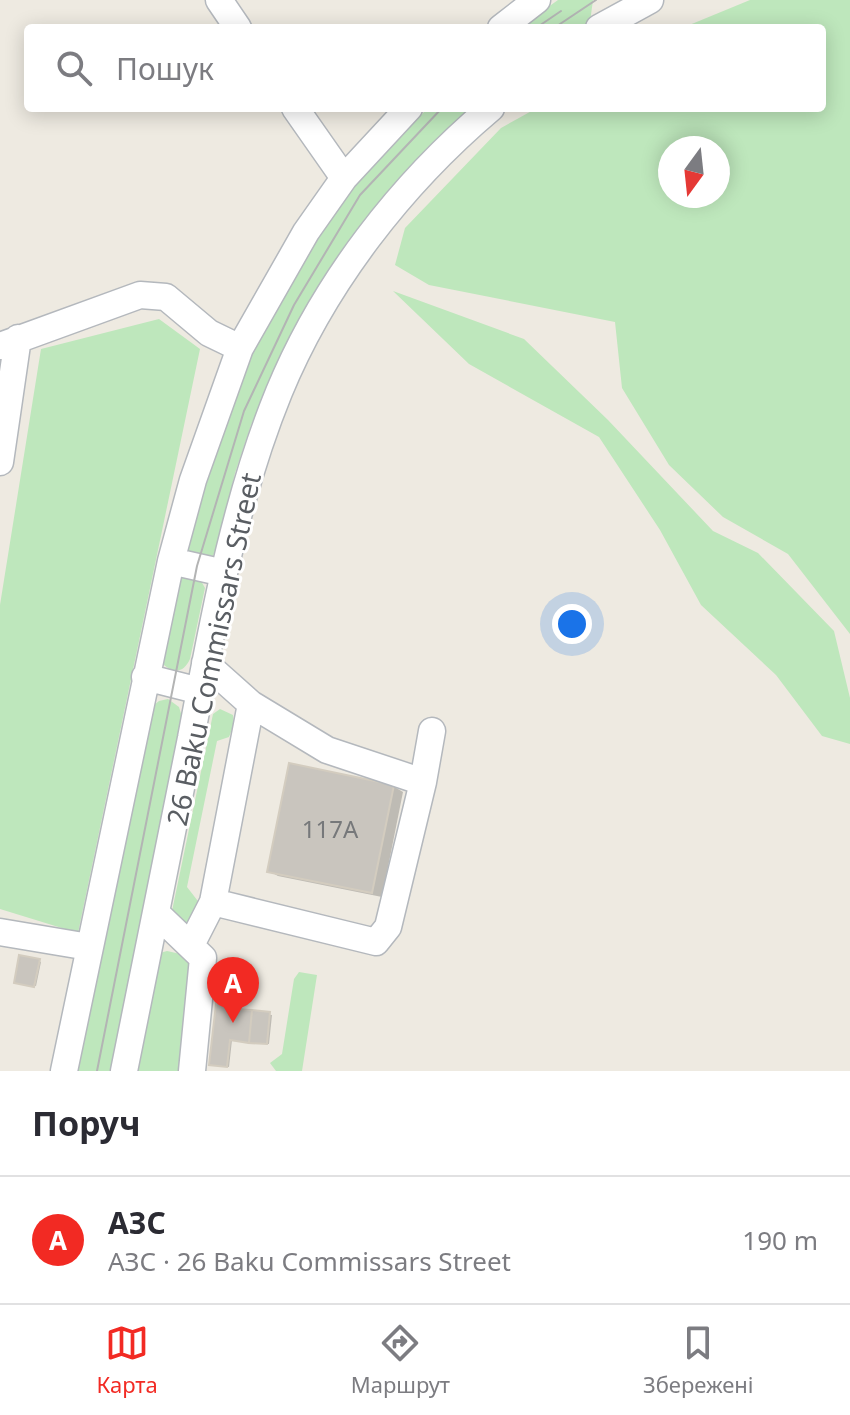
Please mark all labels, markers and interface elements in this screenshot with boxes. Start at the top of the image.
search box [24,24,826,112]
icon: search [52,46,96,90]
text: Пошук [116,48,214,89]
north arrow [658,136,730,208]
street label: 26 Baku Commissars Street [157,469,269,829]
your location [552,604,592,644]
house number: 117А [302,812,359,845]
pin: A [207,957,259,1023]
text: Поруч [32,1100,141,1146]
text: АЗС [108,1202,166,1243]
text: A [49,1222,67,1258]
text: 190 m [742,1222,818,1258]
text: АЗС · 26 Baku Commissars Street [108,1243,511,1279]
tab: Карта [96,1321,158,1399]
tab: Маршрут [351,1321,450,1399]
tab: Збережені [643,1321,754,1399]

